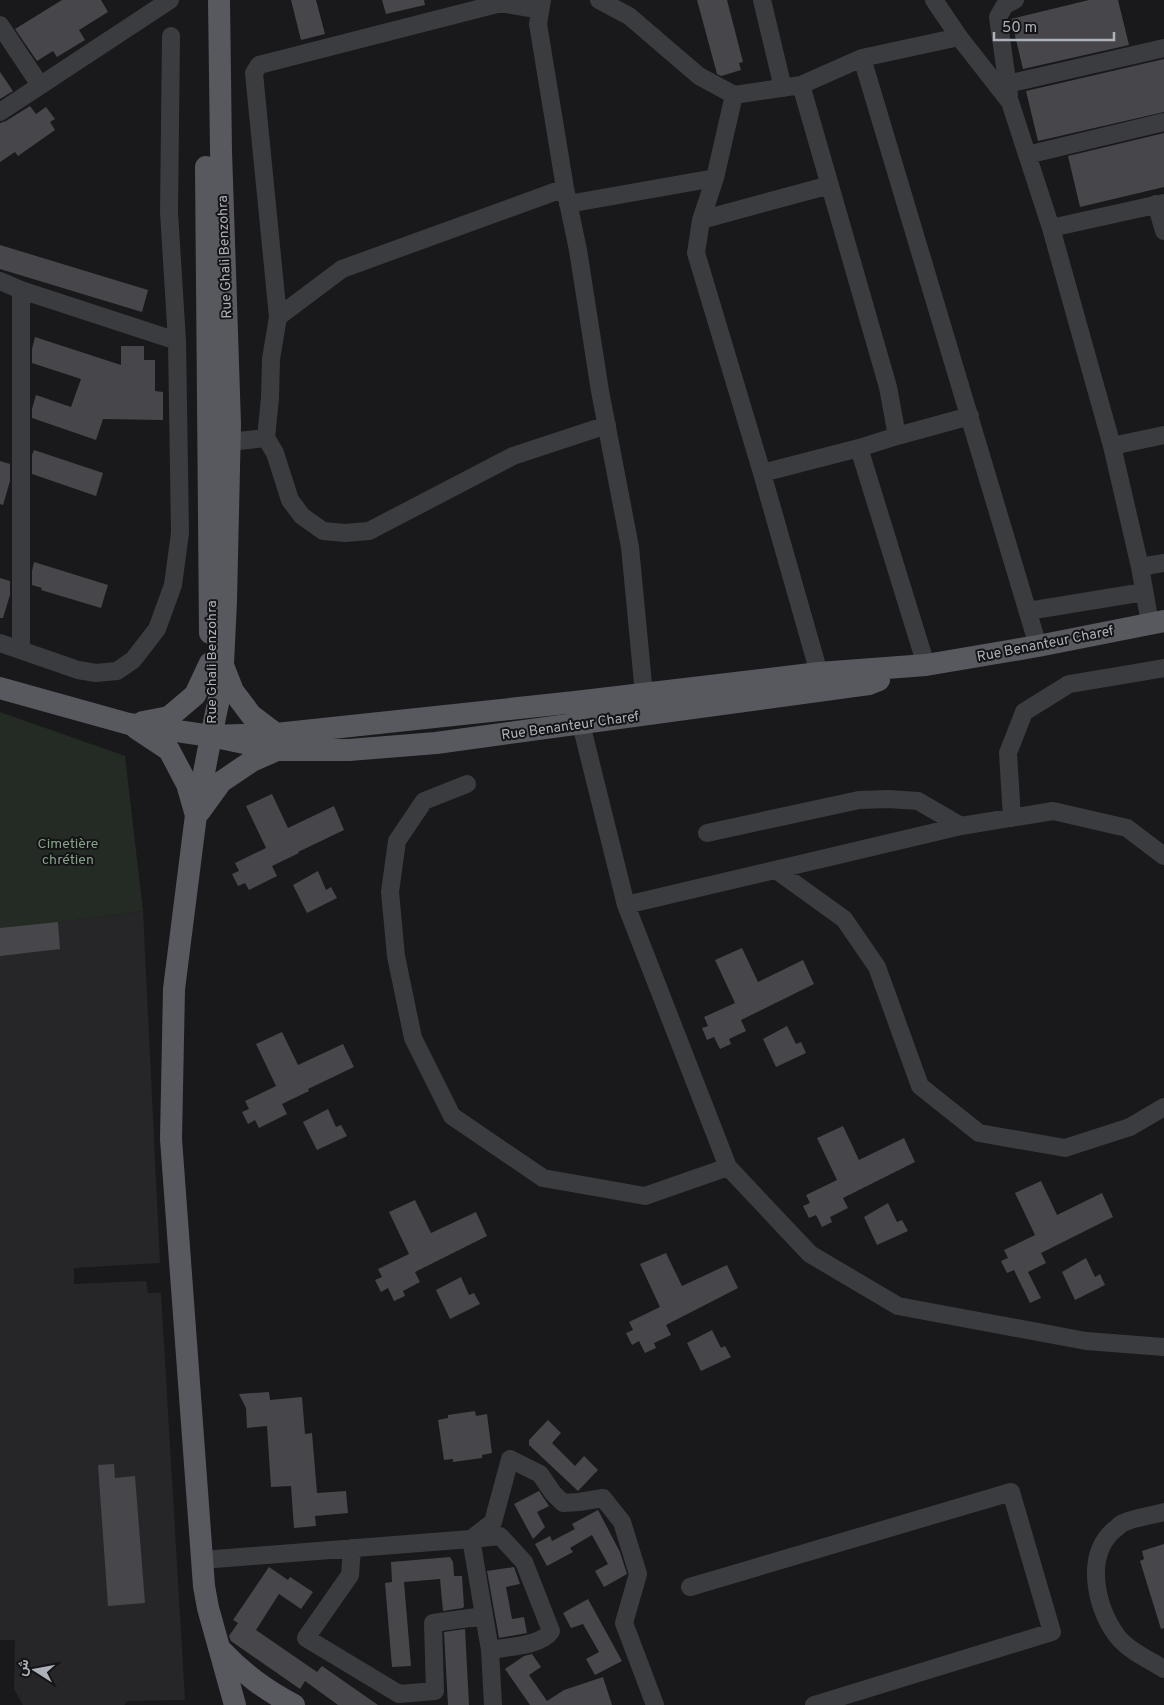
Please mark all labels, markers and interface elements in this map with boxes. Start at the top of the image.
scale bar [994,10,1114,42]
text: 50 m [1002,19,1037,38]
street label: Rue Ghali Benzohra [215,195,236,319]
street label: Rue Ghali Benzohra [204,600,221,724]
street label: Rue Benanteur Charef [976,623,1115,666]
street label: Rue Benanteur Charef [500,708,640,745]
park label: Cimetière chrétien [38,836,98,869]
north arrow [10,1645,60,1695]
text: ش [14,1658,34,1678]

